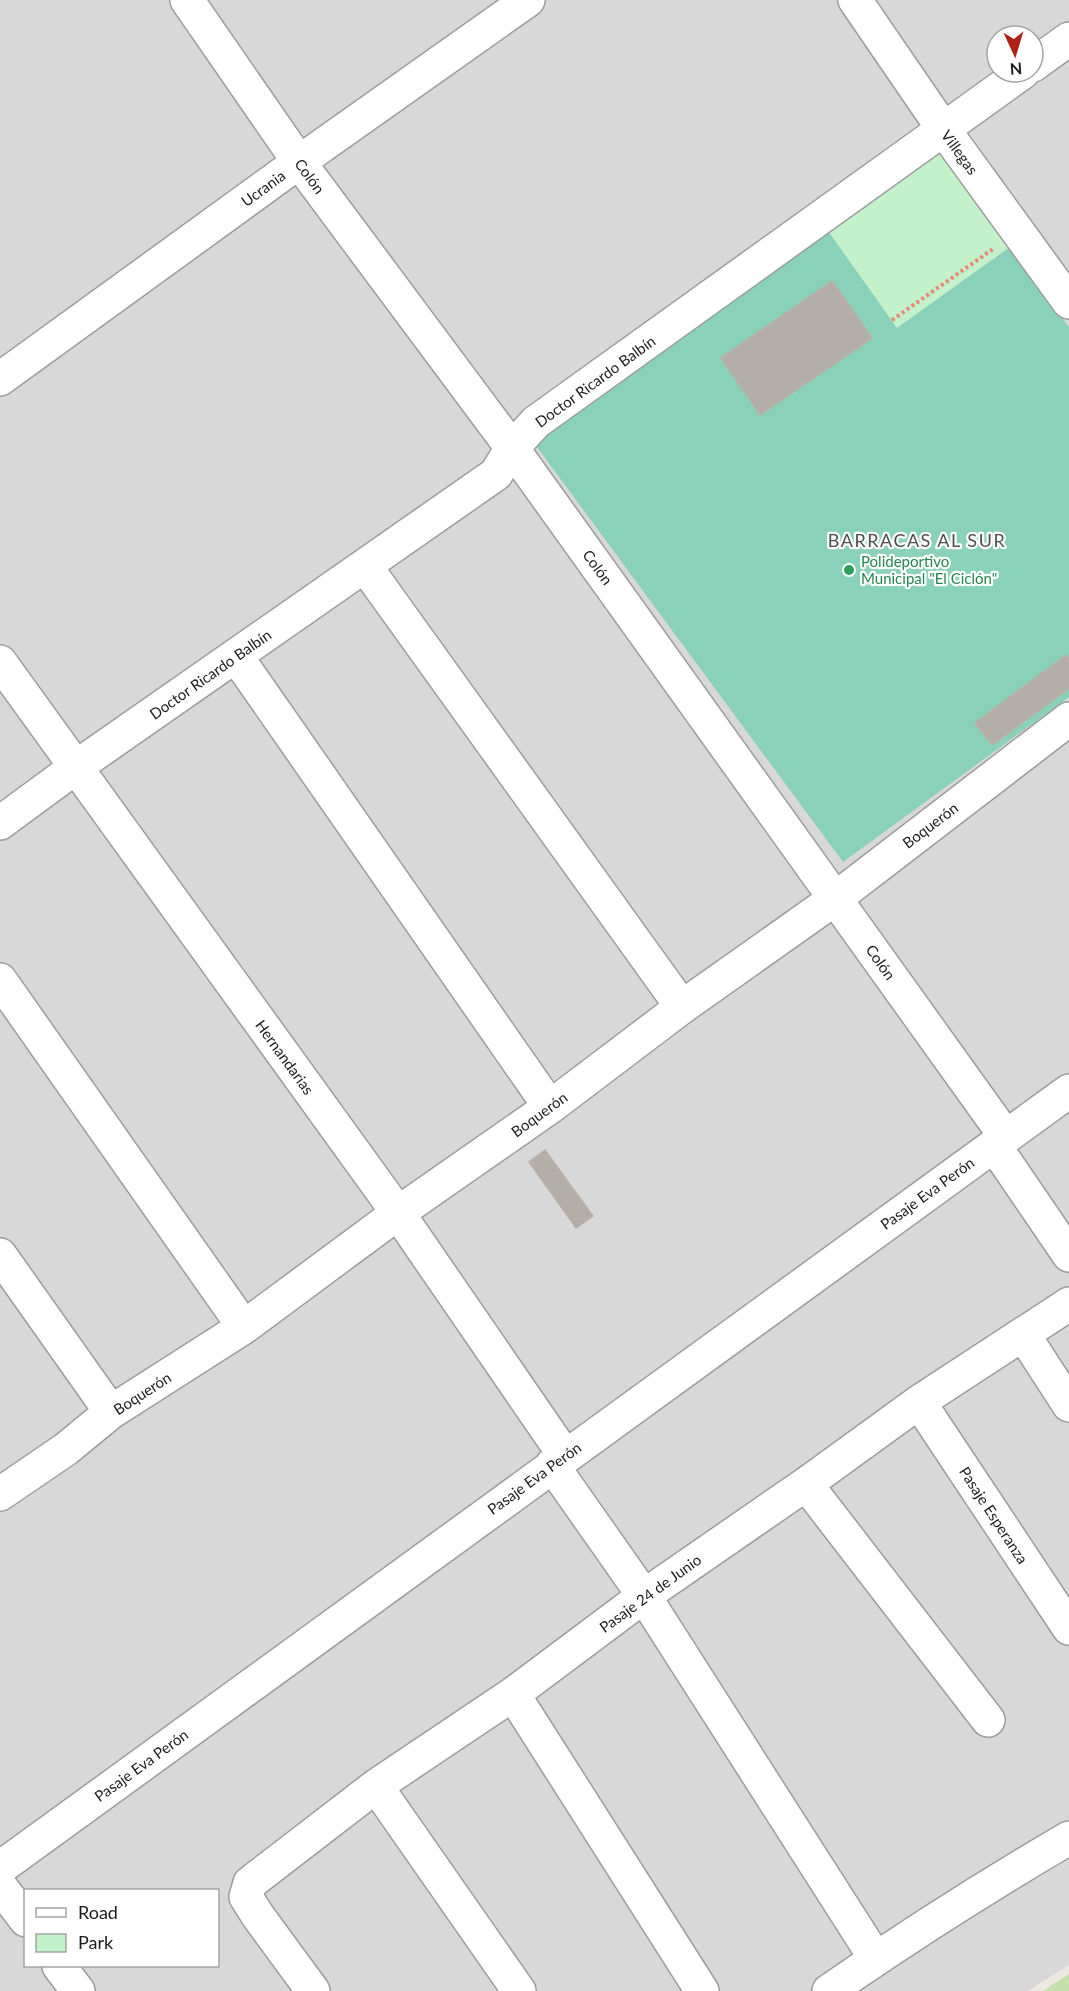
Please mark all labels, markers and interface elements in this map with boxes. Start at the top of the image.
north arrow [985,24,1045,84]
text: N [1009,60,1023,79]
street label: Villegas [938,126,982,178]
street label: Colón [291,155,329,197]
street label: Ucrania [237,166,289,210]
street label: Doctor Ricardo Balbín [531,331,659,431]
district label: BARRACAS AL SUR [828,529,1006,551]
street label: Colón [579,546,617,588]
place label: Polideportivo Municipal "El Ciclón" [861,552,997,587]
marker: Polideportivo Municipal "El Ciclón" [842,563,856,577]
street label: Doctor Ricardo Balbín [146,625,274,723]
street label: Boquerón [899,798,961,852]
street label: Colón [863,941,899,983]
street label: Hernandarias [252,1016,318,1098]
street label: Boquerón [507,1088,571,1140]
street label: Pasaje Eva Perón [877,1153,977,1233]
street label: Boquerón [110,1368,174,1418]
street label: Pasaje Eva Perón [484,1438,584,1518]
street label: Pasaje Esperanza [956,1463,1032,1567]
street label: Pasaje 24 de Junio [596,1550,704,1636]
street label: Pasaje Eva Perón [91,1725,191,1805]
legend [24,1889,219,1967]
text: Road [78,1901,118,1923]
text: Park [78,1931,114,1953]

